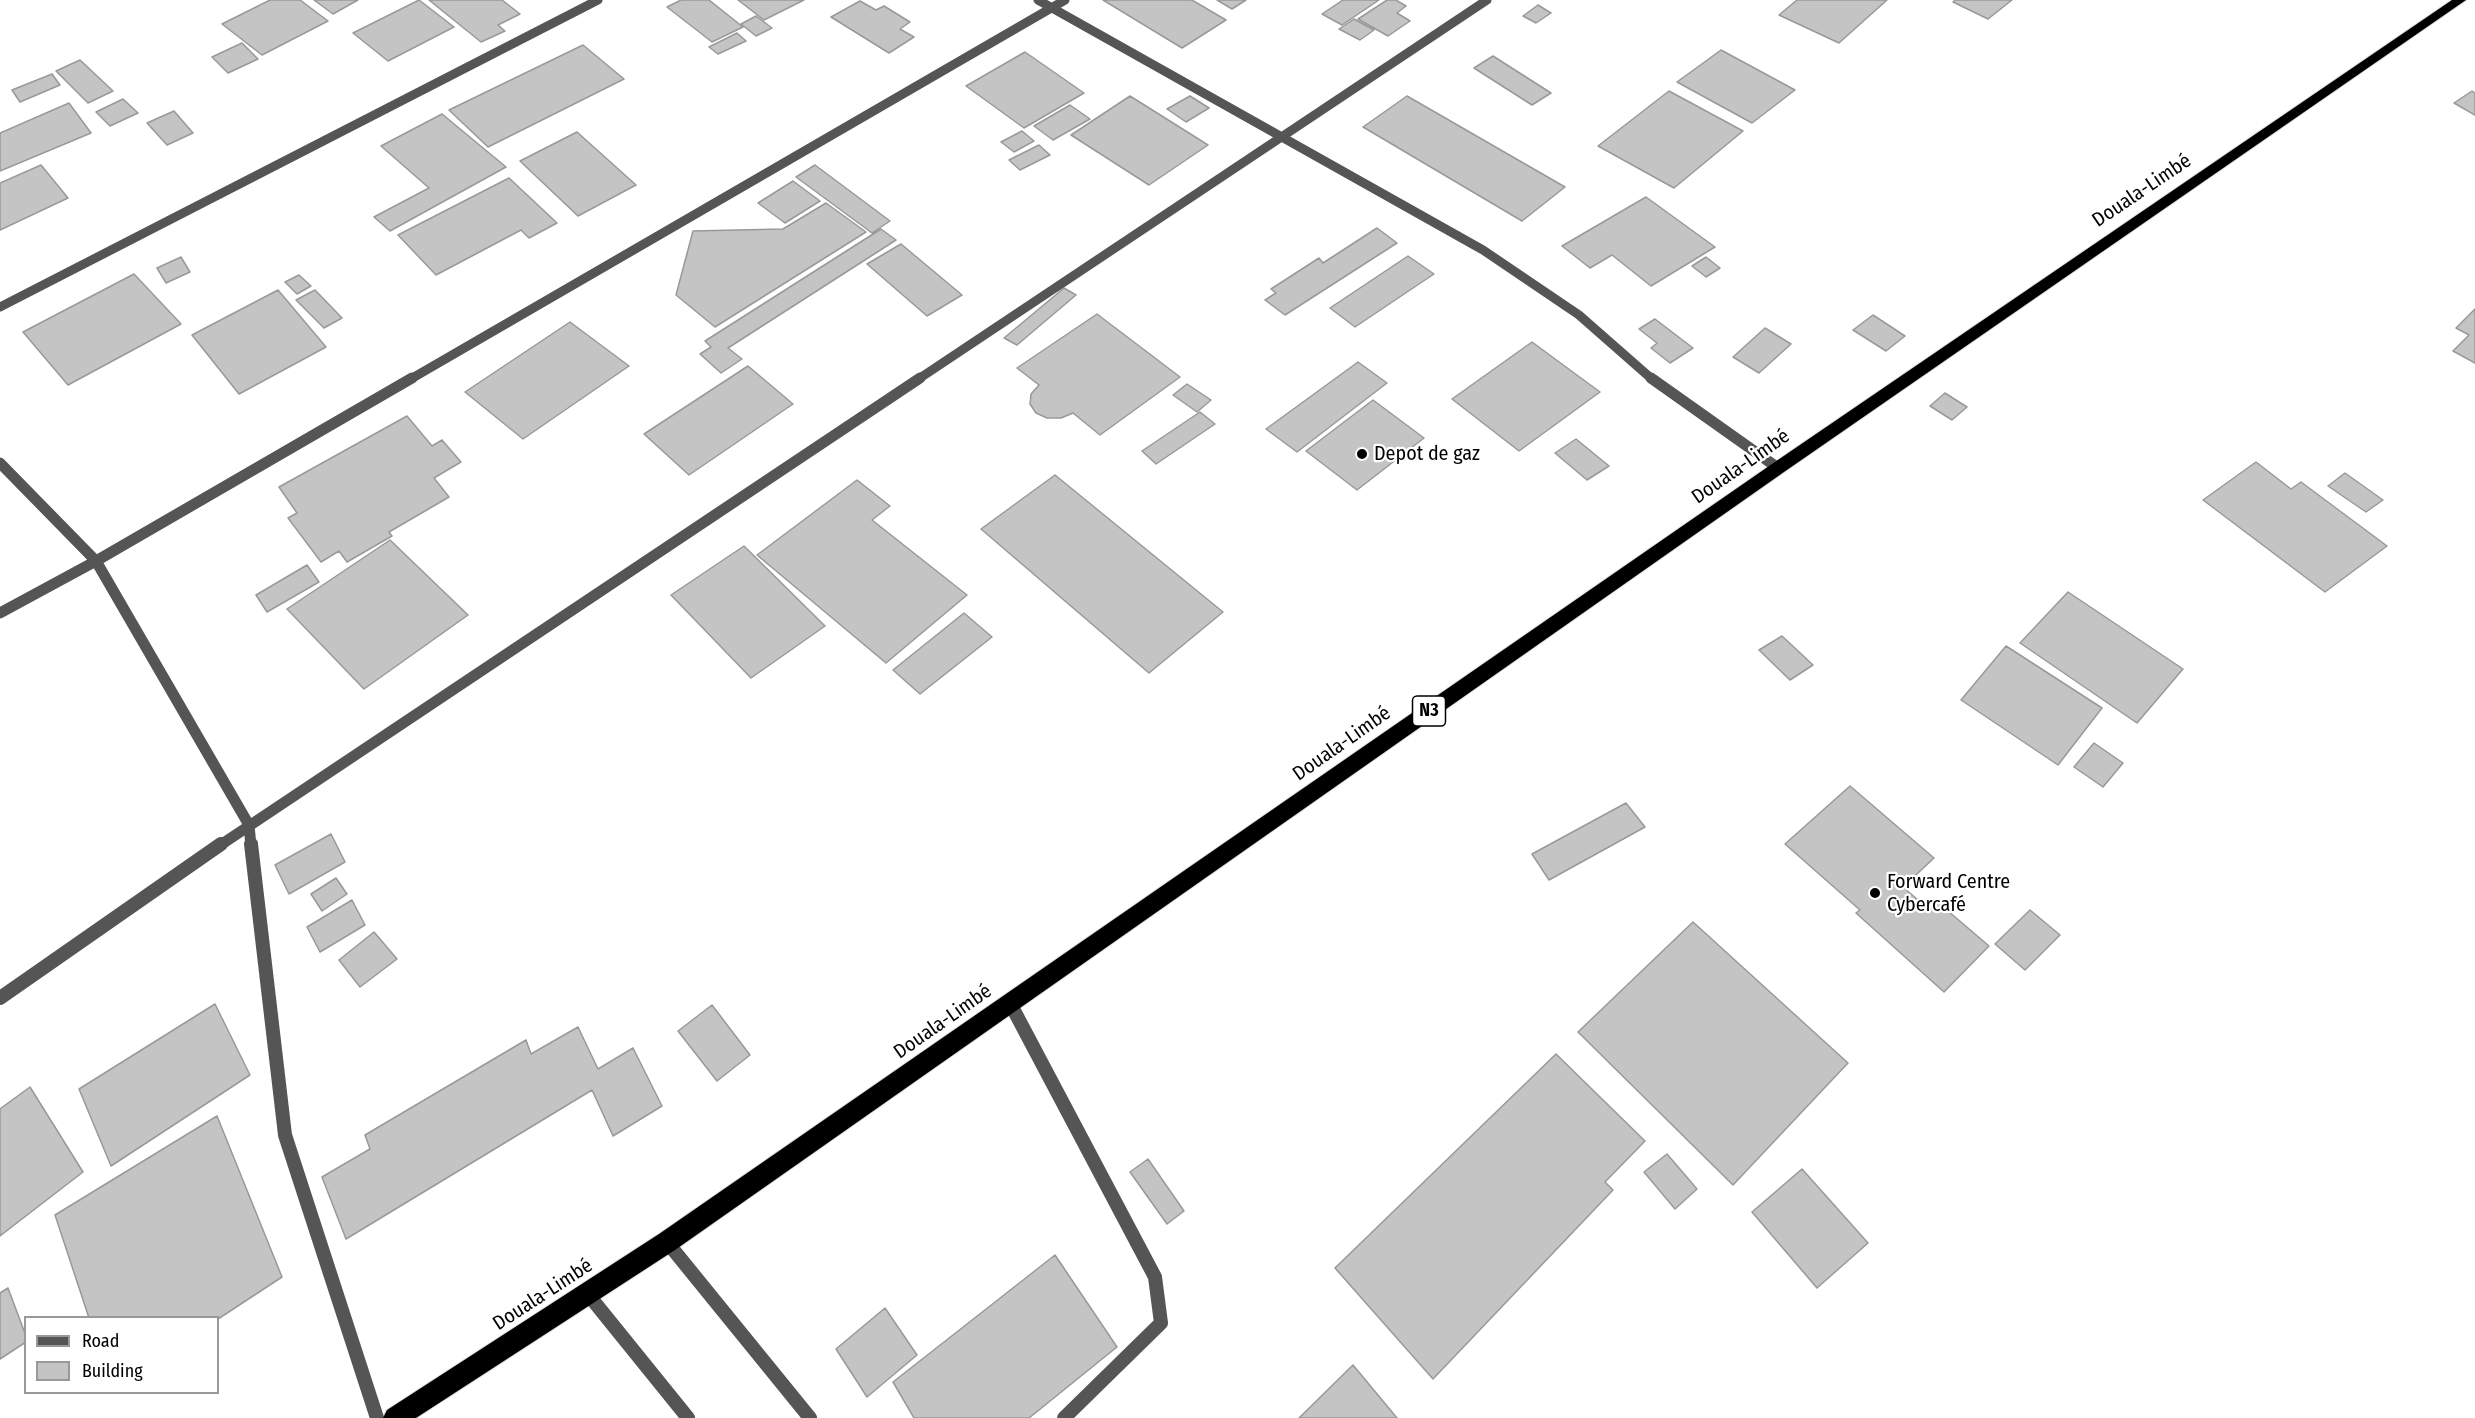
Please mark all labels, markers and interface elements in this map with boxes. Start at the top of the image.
street label: Douala-Limbé [2088,149,2196,233]
street label: Douala-Limbé [1687,424,1795,510]
place label: Depot de gaz [1374,442,1480,466]
marker: Depot de gaz [1355,447,1369,461]
road number: N3 [1412,696,1446,726]
street label: Douala-Limbé [1288,701,1396,787]
place label: Forward Centre Cybercafé [1887,870,2010,917]
marker: Forward Centre Cybercafé [1868,886,1882,900]
street label: Douala-Limbé [889,979,997,1065]
street label: Douala-Limbé [489,1254,597,1336]
legend [24,1316,219,1394]
text: Road [82,1330,119,1352]
text: Building [82,1360,143,1382]

